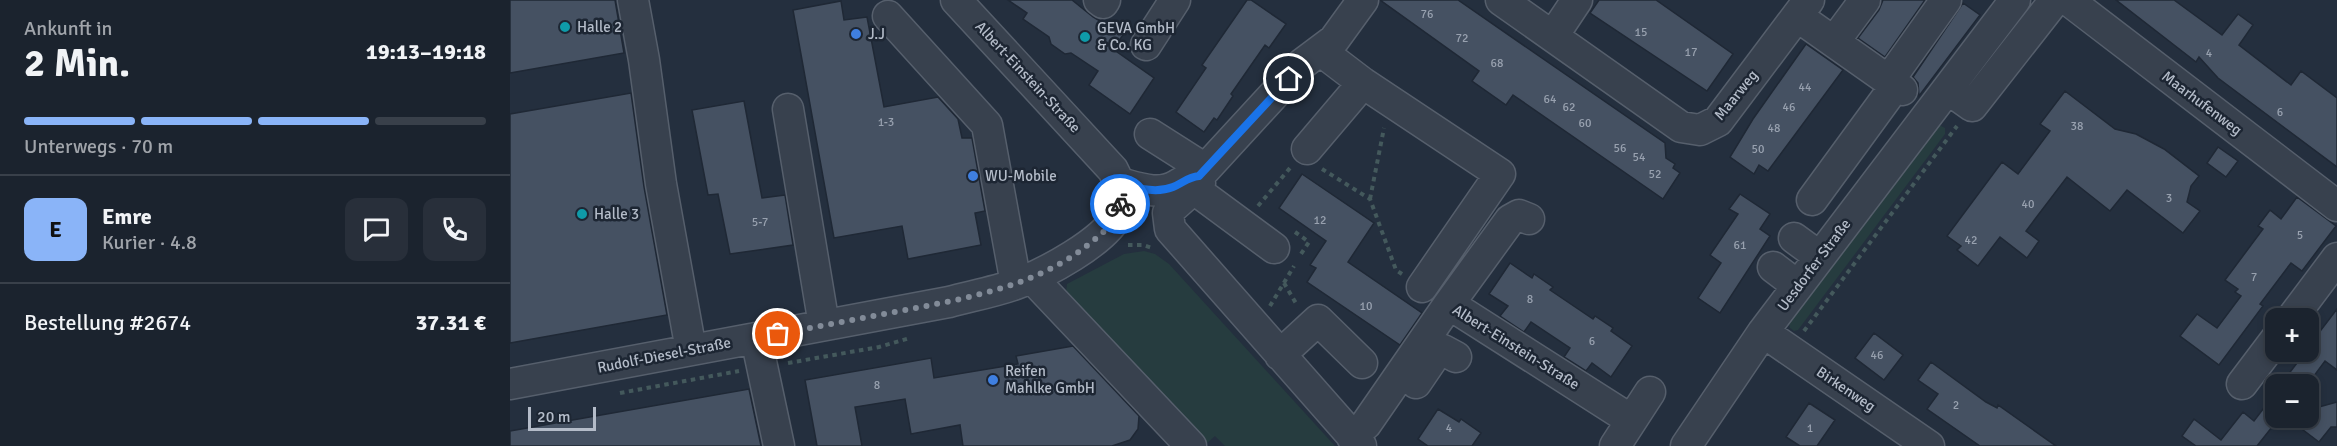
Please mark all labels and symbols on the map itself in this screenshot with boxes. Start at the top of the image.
house number: 76 [1421,7,1433,22]
street label: Albert-Einstein-Straße [972,17,1084,137]
place label: Halle 2 [577,18,622,36]
place label: GEVA GmbH & Co. KG [1097,19,1175,54]
marker: Halle 2 [558,20,572,34]
place label: J.J [868,25,885,43]
house number: 15 [1635,25,1647,40]
marker: J.J [849,27,863,41]
marker: GEVA GmbH & Co. KG [1078,30,1092,44]
house number: 72 [1456,31,1468,46]
house number: 17 [1685,45,1697,60]
house number: 4 [2206,46,2213,61]
pin [1263,53,1314,104]
house number: 68 [1491,56,1503,71]
street label: Maarweg [1710,66,1762,124]
street label: Maarhufenweg [2158,67,2246,139]
house number: 44 [1799,80,1812,95]
house number: 64 [1544,92,1557,107]
house number: 62 [1563,100,1575,115]
house number: 46 [1783,100,1795,115]
house number: 6 [2277,105,2283,120]
house number: 1-3 [878,115,894,130]
house number: 60 [1579,116,1591,131]
house number: 38 [2071,119,2083,134]
house number: 48 [1768,121,1780,136]
house number: 56 [1614,141,1626,156]
house number: 50 [1752,142,1764,157]
house number: 54 [1633,150,1646,165]
place label: WU-Mobile [985,167,1057,185]
house number: 52 [1649,167,1661,182]
marker: WU-Mobile [966,169,980,183]
courier [1090,174,1150,234]
house number: 3 [2166,191,2172,206]
house number: 40 [2022,197,2034,212]
place label: Halle 3 [594,205,639,223]
marker: Halle 3 [575,207,589,221]
house number: 12 [1314,213,1326,228]
house number: 5-7 [752,215,768,230]
street label: Uesdorfer Straße [1774,215,1854,315]
house number: 5 [2297,228,2303,243]
house number: 42 [1965,233,1977,248]
house number: 61 [1734,238,1746,253]
house number: 7 [2251,270,2257,285]
house number: 8 [1527,292,1533,307]
house number: 10 [1360,299,1372,314]
street label: Albert-Einstein-Straße [1449,301,1583,393]
pin [752,308,803,359]
street label: Rudolf-Diesel-Straße [596,333,732,377]
house number: 6 [1589,334,1595,349]
house number: 46 [1871,348,1883,363]
place label: Reifen Mahlke GmbH [1005,362,1095,397]
street label: Birkenweg [1813,363,1879,415]
marker: Reifen Mahlke GmbH [986,373,1000,387]
house number: 8 [874,378,880,393]
house number: 2 [1953,398,1959,413]
scale bar [528,404,596,432]
house number: 4 [1446,421,1453,436]
house number: 1 [1807,421,1813,436]

